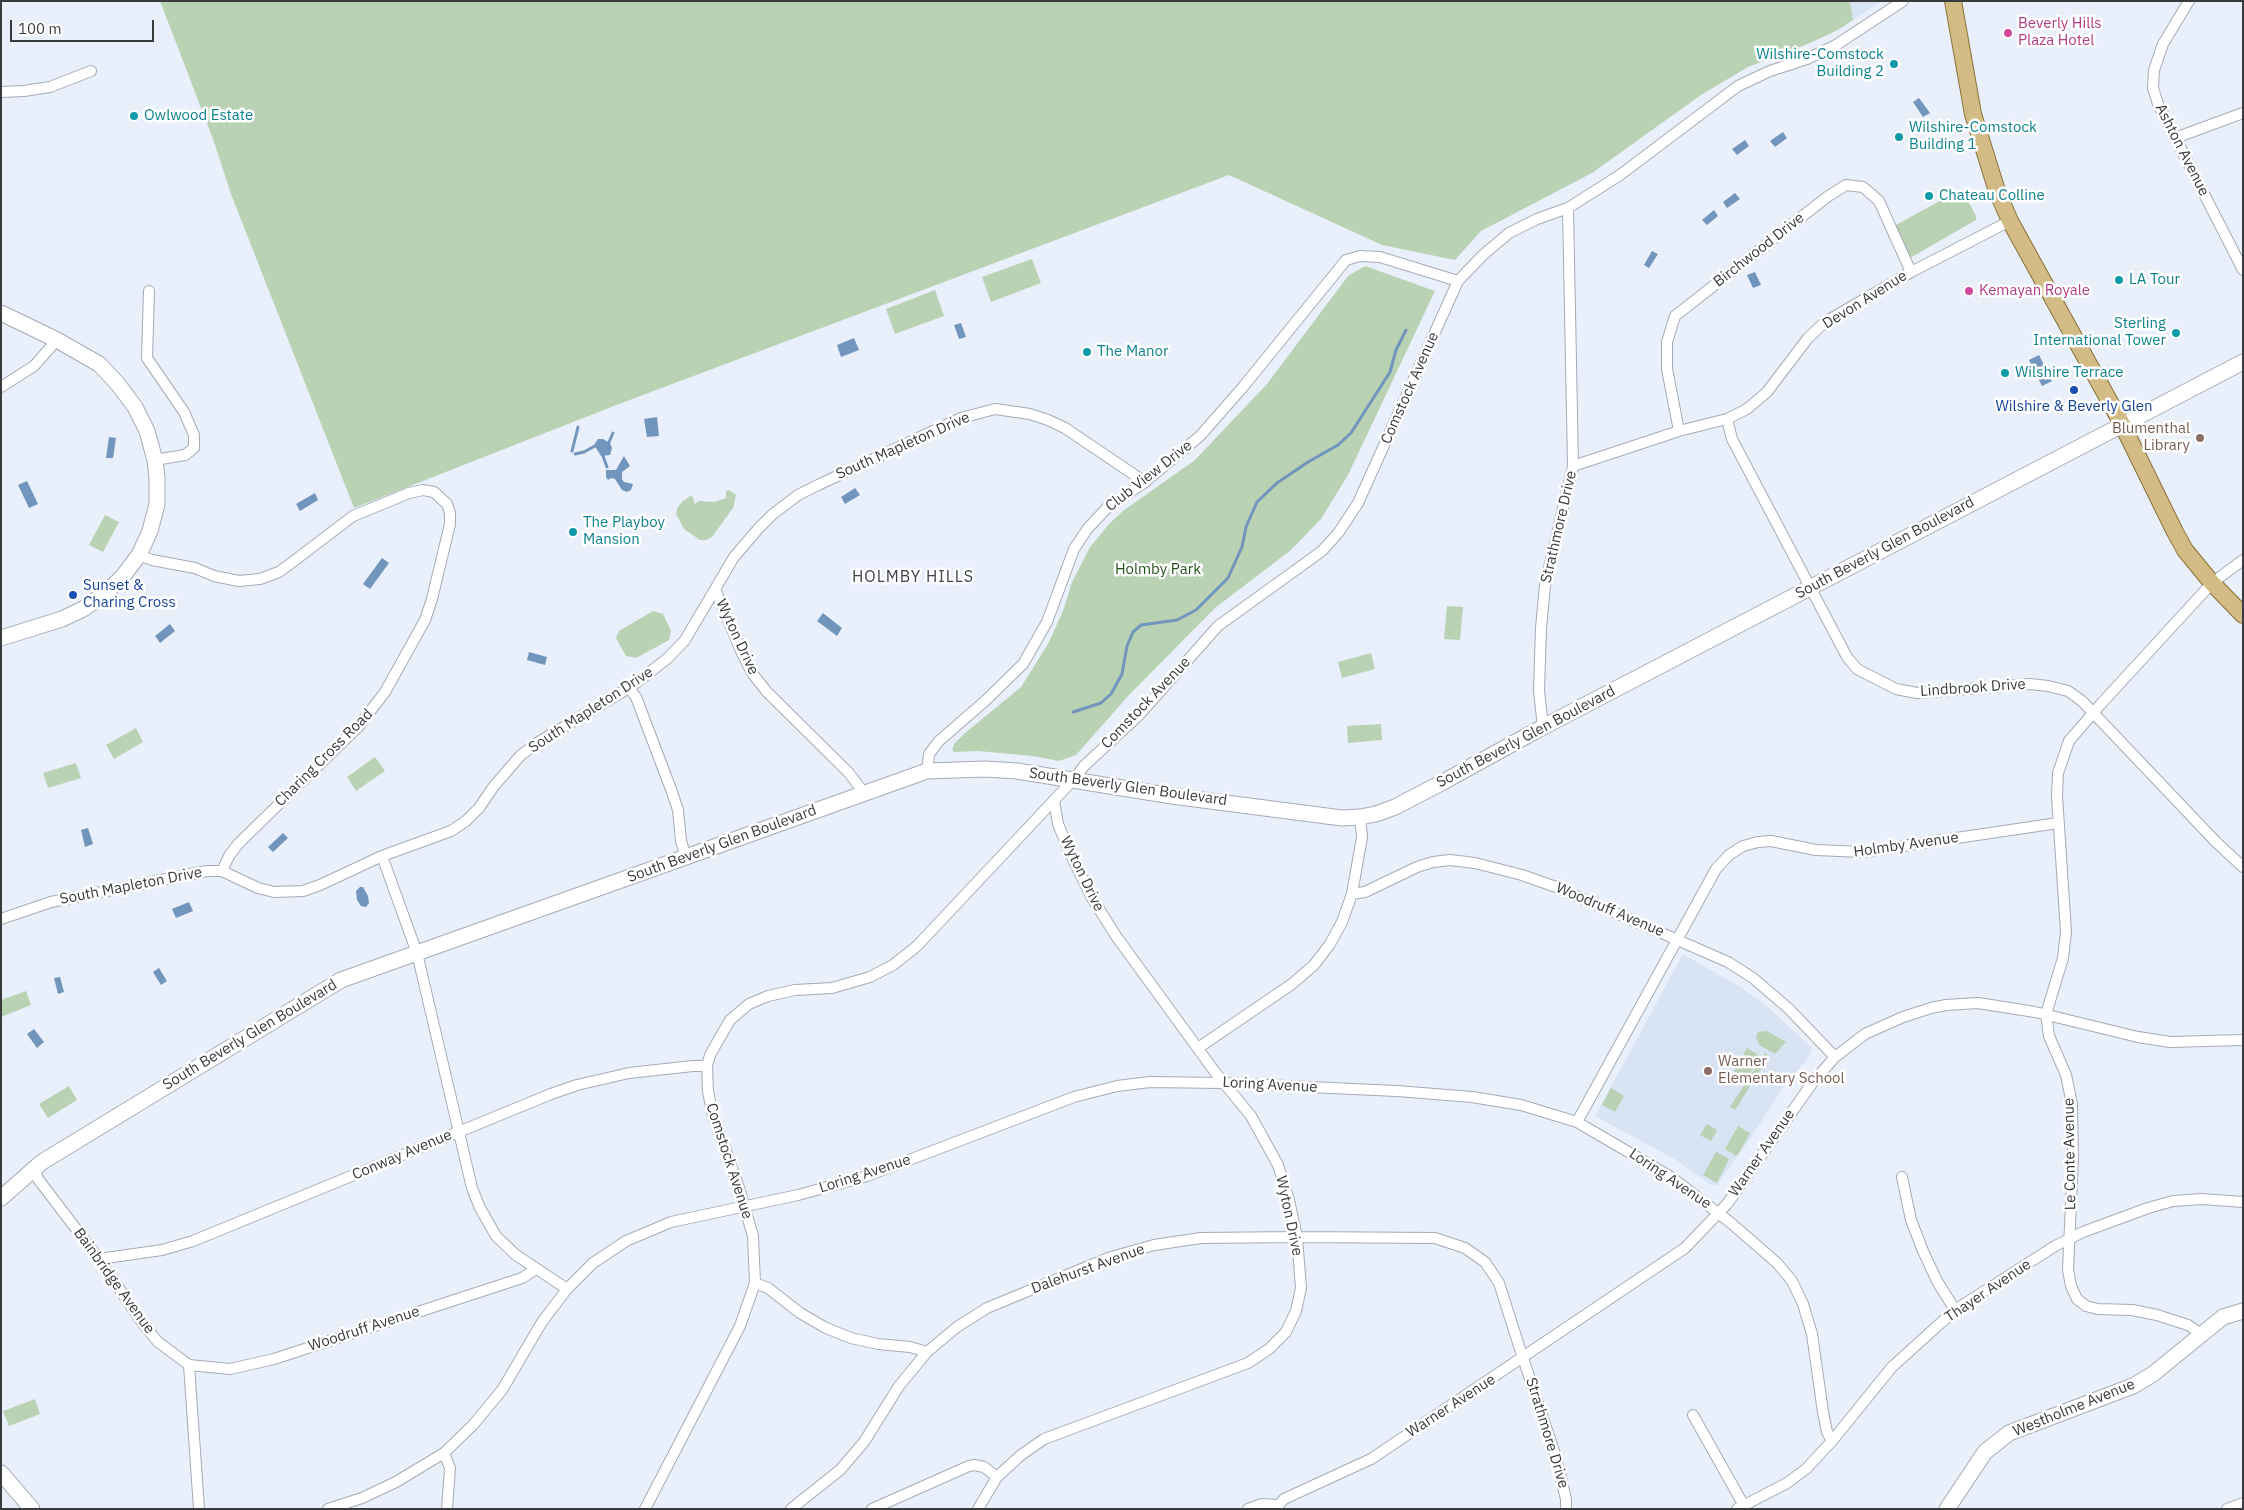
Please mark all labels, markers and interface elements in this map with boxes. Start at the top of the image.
scale bar [12,10,156,42]
place label: Beverly Hills Plaza Hotel [2018,15,2102,50]
text: 100 m [18,19,62,38]
marker: Beverly Hills Plaza Hotel [2002,27,2014,39]
place label: Wilshire-Comstock Building 2 [1756,46,1884,81]
marker: Wilshire-Comstock Building 2 [1888,58,1900,70]
street label: Ashton Avenue [2151,101,2213,199]
place label: Owlwood Estate [144,107,253,125]
marker: Owlwood Estate [128,110,140,122]
place label: Wilshire-Comstock Building 1 [1909,119,2037,154]
marker: Wilshire-Comstock Building 1 [1893,131,1905,143]
place label: Chateau Colline [1939,187,2045,205]
marker: Chateau Colline [1923,190,1935,202]
street label: Birchwood Drive [1710,209,1808,291]
street label: Devon Avenue [1820,267,1910,333]
place label: LA Tour [2129,271,2180,289]
marker: LA Tour [2113,274,2125,286]
place label: Kemayan Royale [1979,282,2090,300]
marker: Kemayan Royale [1963,285,1975,297]
place label: Sterling International Tower [2033,315,2166,350]
marker: Sterling International Tower [2170,327,2182,339]
street label: Comstock Avenue [1377,329,1443,447]
place label: The Manor [1097,343,1168,361]
marker: The Manor [1081,346,1093,358]
place label: Wilshire Terrace [2015,364,2123,382]
marker: Wilshire Terrace [1999,367,2011,379]
marker: Wilshire & Beverly Glen [2068,384,2080,396]
place label: Wilshire & Beverly Glen [1995,398,2153,416]
street label: South Mapleton Drive [833,408,973,484]
place label: Blumenthal Library [2112,420,2190,455]
marker: Blumenthal Library [2194,432,2206,444]
street label: Club View Drive [1102,437,1196,515]
street label: Strathmore Drive [1537,469,1581,585]
street label: South Beverly Glen Boulevard [1793,493,1977,603]
place label: The Playboy Mansion [583,514,665,549]
marker: The Playboy Mansion [567,526,579,538]
park label: Holmby Park [1115,561,1201,579]
district label: HOLMBY HILLS [851,567,975,587]
place label: Sunset & Charing Cross [83,577,176,612]
marker: Sunset & Charing Cross [67,589,79,601]
street label: Wyton Drive [712,596,762,678]
street label: Comstock Avenue [1098,653,1194,753]
street label: South Mapleton Drive [525,663,657,757]
street label: Lindbrook Drive [1920,675,2026,701]
street label: South Beverly Glen Boulevard [1434,682,1618,792]
street label: Charing Cross Road [271,705,377,811]
street label: South Beverly Glen Boulevard [1028,764,1228,810]
street label: South Beverly Glen Boulevard [625,801,819,887]
street label: Holmby Avenue [1852,829,1960,861]
street label: Wyton Drive [1056,834,1108,914]
street label: South Mapleton Drive [58,863,204,909]
street label: Woodruff Avenue [1553,879,1667,941]
street label: South Beverly Glen Boulevard [160,976,340,1094]
place label: Warner Elementary School [1718,1053,1845,1088]
marker: Warner Elementary School [1702,1065,1714,1077]
street label: Loring Avenue [1222,1074,1318,1096]
street label: Le Conte Avenue [2060,1098,2080,1210]
street label: Comstock Avenue [702,1101,756,1221]
street label: Warner Avenue [1725,1106,1799,1200]
street label: Conway Avenue [349,1126,455,1184]
street label: Loring Avenue [1626,1145,1714,1213]
street label: Loring Avenue [817,1151,913,1197]
street label: Wyton Drive [1272,1174,1306,1258]
street label: Bainbridge Avenue [70,1225,158,1337]
street label: Dalehurst Avenue [1029,1240,1147,1298]
street label: Thayer Avenue [1942,1256,2034,1326]
street label: Woodruff Avenue [306,1303,422,1355]
street label: Warner Avenue [1403,1371,1499,1441]
street label: Westholme Avenue [2010,1375,2138,1441]
street label: Strathmore Drive [1522,1376,1572,1490]

